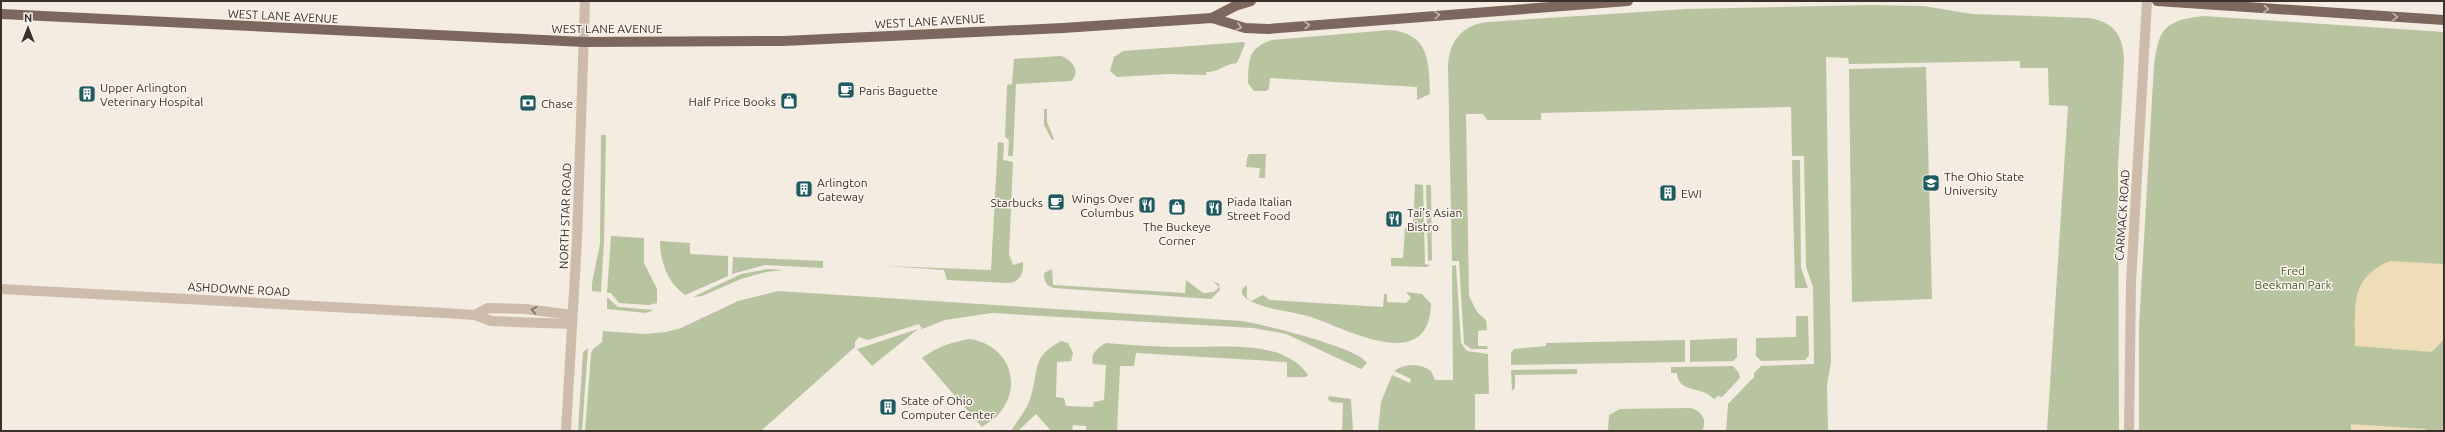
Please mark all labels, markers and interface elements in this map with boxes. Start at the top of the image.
one-way arrow [2262,5,2269,14]
street label: WEST LANE AVENUE [227,7,339,25]
north arrow [8,8,48,48]
one-way arrow [1434,10,1440,19]
text: N [24,12,32,24]
street label: WEST LANE AVENUE [874,12,986,30]
one-way arrow [2392,13,2398,21]
one-way arrow [1304,21,1310,30]
street label: WEST LANE AVENUE [552,22,663,35]
one-way arrow [1236,22,1243,30]
cafe icon: Paris Baguette [836,80,856,100]
place label: Upper Arlington Veterinary Hospital [100,81,204,108]
building icon: Upper Arlington Veterinary Hospital [77,84,97,104]
place label: Paris Baguette [859,84,938,97]
shop icon: Half Price Books [779,91,799,111]
bank icon: Chase [518,93,538,113]
place label: Half Price Books [689,95,776,108]
place label: Chase [541,97,573,110]
street label: NORTH STAR ROAD [557,163,573,269]
street label: CARMACK ROAD [2112,169,2132,261]
place label: The Ohio State University [1944,170,2024,197]
school or university icon: The Ohio State University [1921,173,1941,193]
place label: Arlington Gateway [817,176,868,203]
building icon: Arlington Gateway [794,179,814,199]
building icon: EWI [1658,183,1678,203]
place label: EWI [1681,187,1702,200]
cafe icon: Starbucks [1046,192,1066,212]
place label: Wings Over Columbus [1072,192,1134,219]
restaurant icon: Wings Over Columbus [1137,195,1157,215]
place label: Piada Italian Street Food [1227,195,1292,222]
place label: Starbucks [991,196,1043,209]
shop icon: The Buckeye Corner [1167,197,1187,217]
restaurant icon: Piada Italian Street Food [1204,198,1224,218]
place label: Tai's Asian Bistro [1407,206,1462,233]
restaurant icon: Tai's Asian Bistro [1384,209,1404,229]
place label: The Buckeye Corner [1143,220,1211,247]
park label: Fred Beekman Park [2255,264,2331,291]
street label: ASHDOWNE ROAD [187,280,291,298]
one-way arrow [531,307,537,315]
place label: State of Ohio Computer Center [901,394,995,421]
building icon: State of Ohio Computer Center [878,397,898,417]

